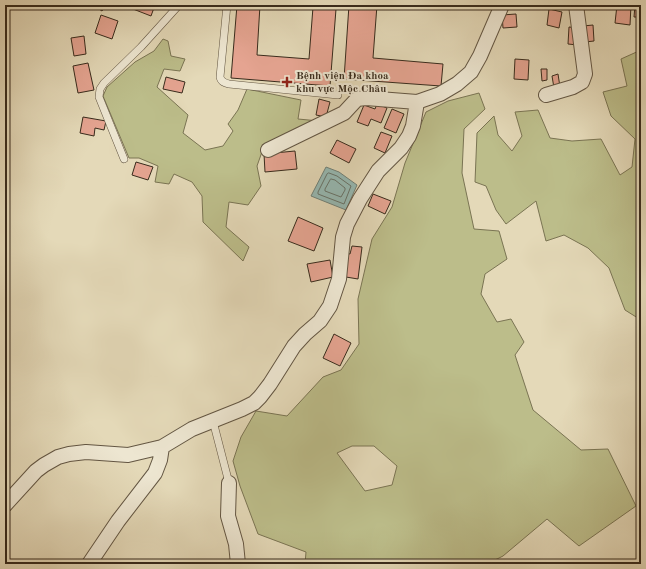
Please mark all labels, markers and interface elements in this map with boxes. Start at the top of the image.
place label: Bệnh viện Đa khoa khu vực Mộc Châu [296,71,389,95]
marker: Bệnh viện Đa khoa khu vực Mộc Châu [281,76,293,88]

